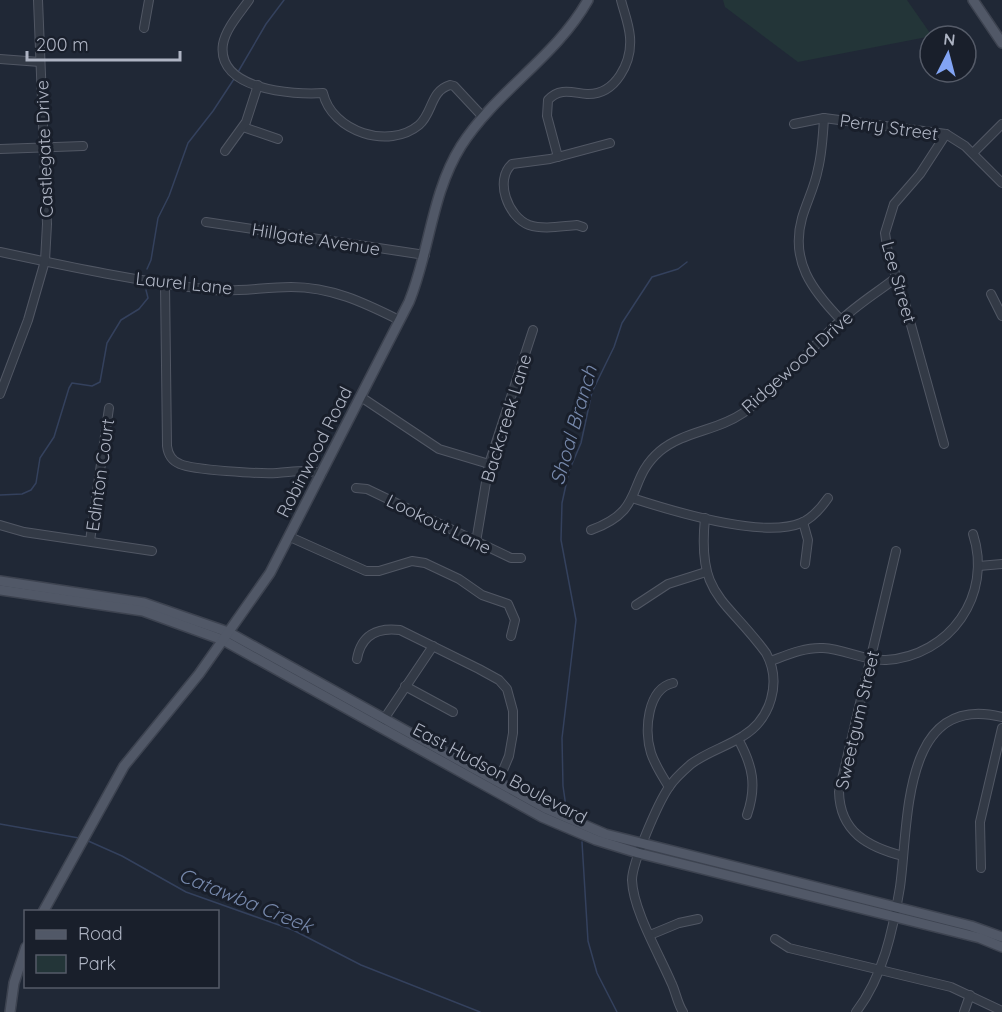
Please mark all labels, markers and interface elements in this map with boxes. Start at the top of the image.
scale bar [27,24,180,62]
north arrow [918,24,978,84]
text: N [943,29,956,50]
text: 200 m [36,33,89,56]
street label: Castlegate Drive [30,80,58,218]
street label: Perry Street [838,109,940,145]
street label: Hillgate Avenue [250,218,382,260]
street label: Lee Street [876,238,922,326]
street label: Laurel Lane [134,266,234,300]
street label: Ridgewood Drive [736,306,858,418]
street label: Backcreek Lane [476,351,536,485]
water label: Shoal Branch [544,362,602,487]
street label: Robinwood Road [271,383,357,521]
street label: Edinton Court [81,417,119,533]
street label: Lookout Lane [383,489,495,559]
street label: Sweetgum Street [830,648,884,792]
street label: East Hudson Boulevard [409,717,591,829]
water label: Catawba Creek [175,862,319,939]
legend [24,910,219,988]
text: Road [78,922,123,945]
text: Park [78,952,116,975]

